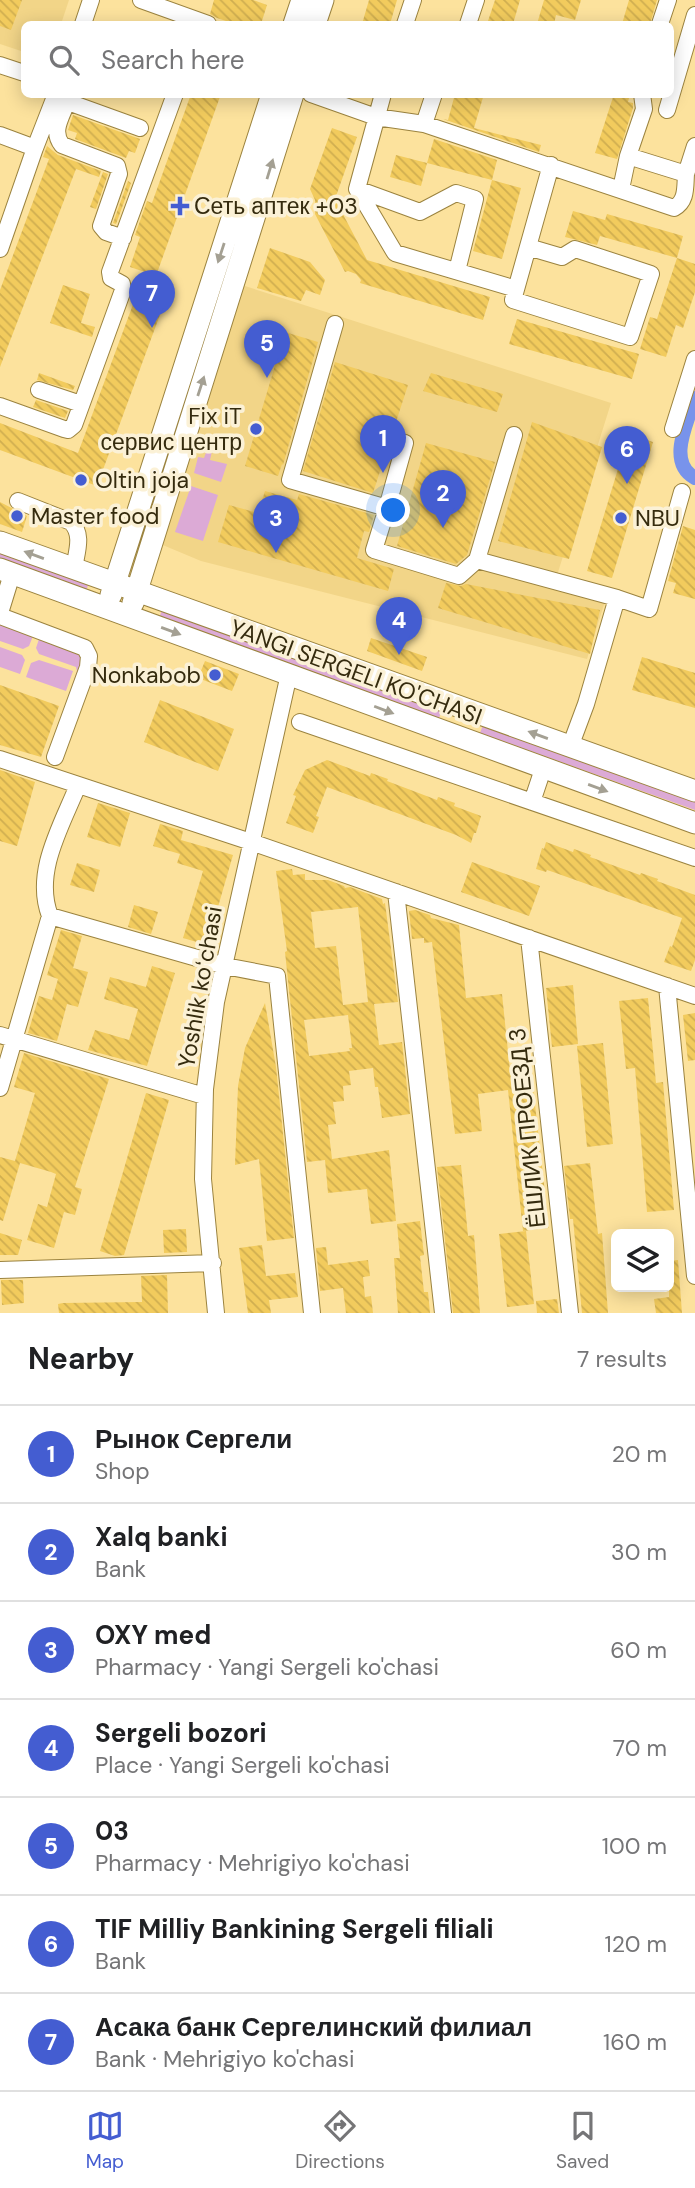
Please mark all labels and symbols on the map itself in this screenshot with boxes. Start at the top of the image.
one-way arrow [265,158,275,179]
place label: Сеть аптек +03 [194,191,358,221]
marker: Сеть аптек +03 [172,198,188,214]
one-way arrow [215,242,226,263]
pin: 7 [129,270,175,328]
pin: 5 [244,320,290,378]
one-way arrow [197,375,207,396]
place label: Fix iT сервис центр [100,401,242,457]
pin: 1 [360,415,406,473]
marker: Fix iT сервис центр [248,421,264,437]
pin: 6 [604,426,650,484]
place label: Oltin joja [95,465,189,495]
pin: 2 [420,470,466,528]
marker: Oltin joja [73,472,89,488]
your location [376,493,410,527]
pin: 3 [253,495,299,553]
place label: Master food [31,501,159,531]
place label: NBU [635,503,680,533]
marker: Master food [9,508,25,524]
marker: NBU [613,510,629,526]
one-way arrow [24,549,45,560]
pin: 4 [376,597,422,655]
street label: YANGI SERGELI KO'CHASI [226,612,486,732]
one-way arrow [160,626,181,637]
place label: Nonkabob [92,660,201,690]
marker: Nonkabob [207,667,223,683]
one-way arrow [374,705,395,716]
one-way arrow [528,729,549,740]
one-way arrow [587,783,608,794]
street label: Yoshlik koʻchasi [171,904,229,1070]
street label: ЁШЛИК ПРОЕЗД 3 [502,1027,552,1229]

